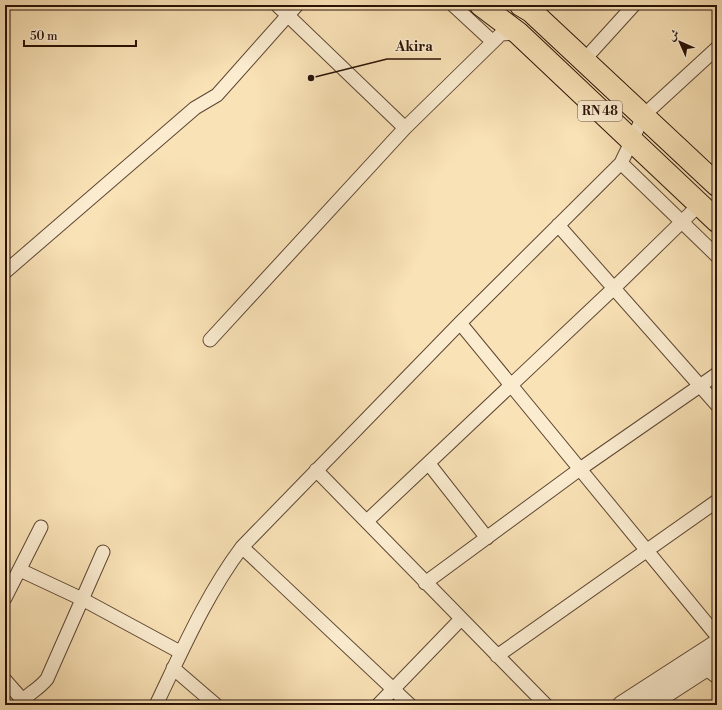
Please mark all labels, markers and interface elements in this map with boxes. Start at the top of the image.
scale bar [24,22,136,48]
north arrow [660,22,700,62]
text: ش [665,27,683,44]
text: 50 m [30,29,58,44]
callout: Akira [387,33,441,59]
text: Akira [394,38,433,56]
road number: RN 48 [578,101,622,121]

